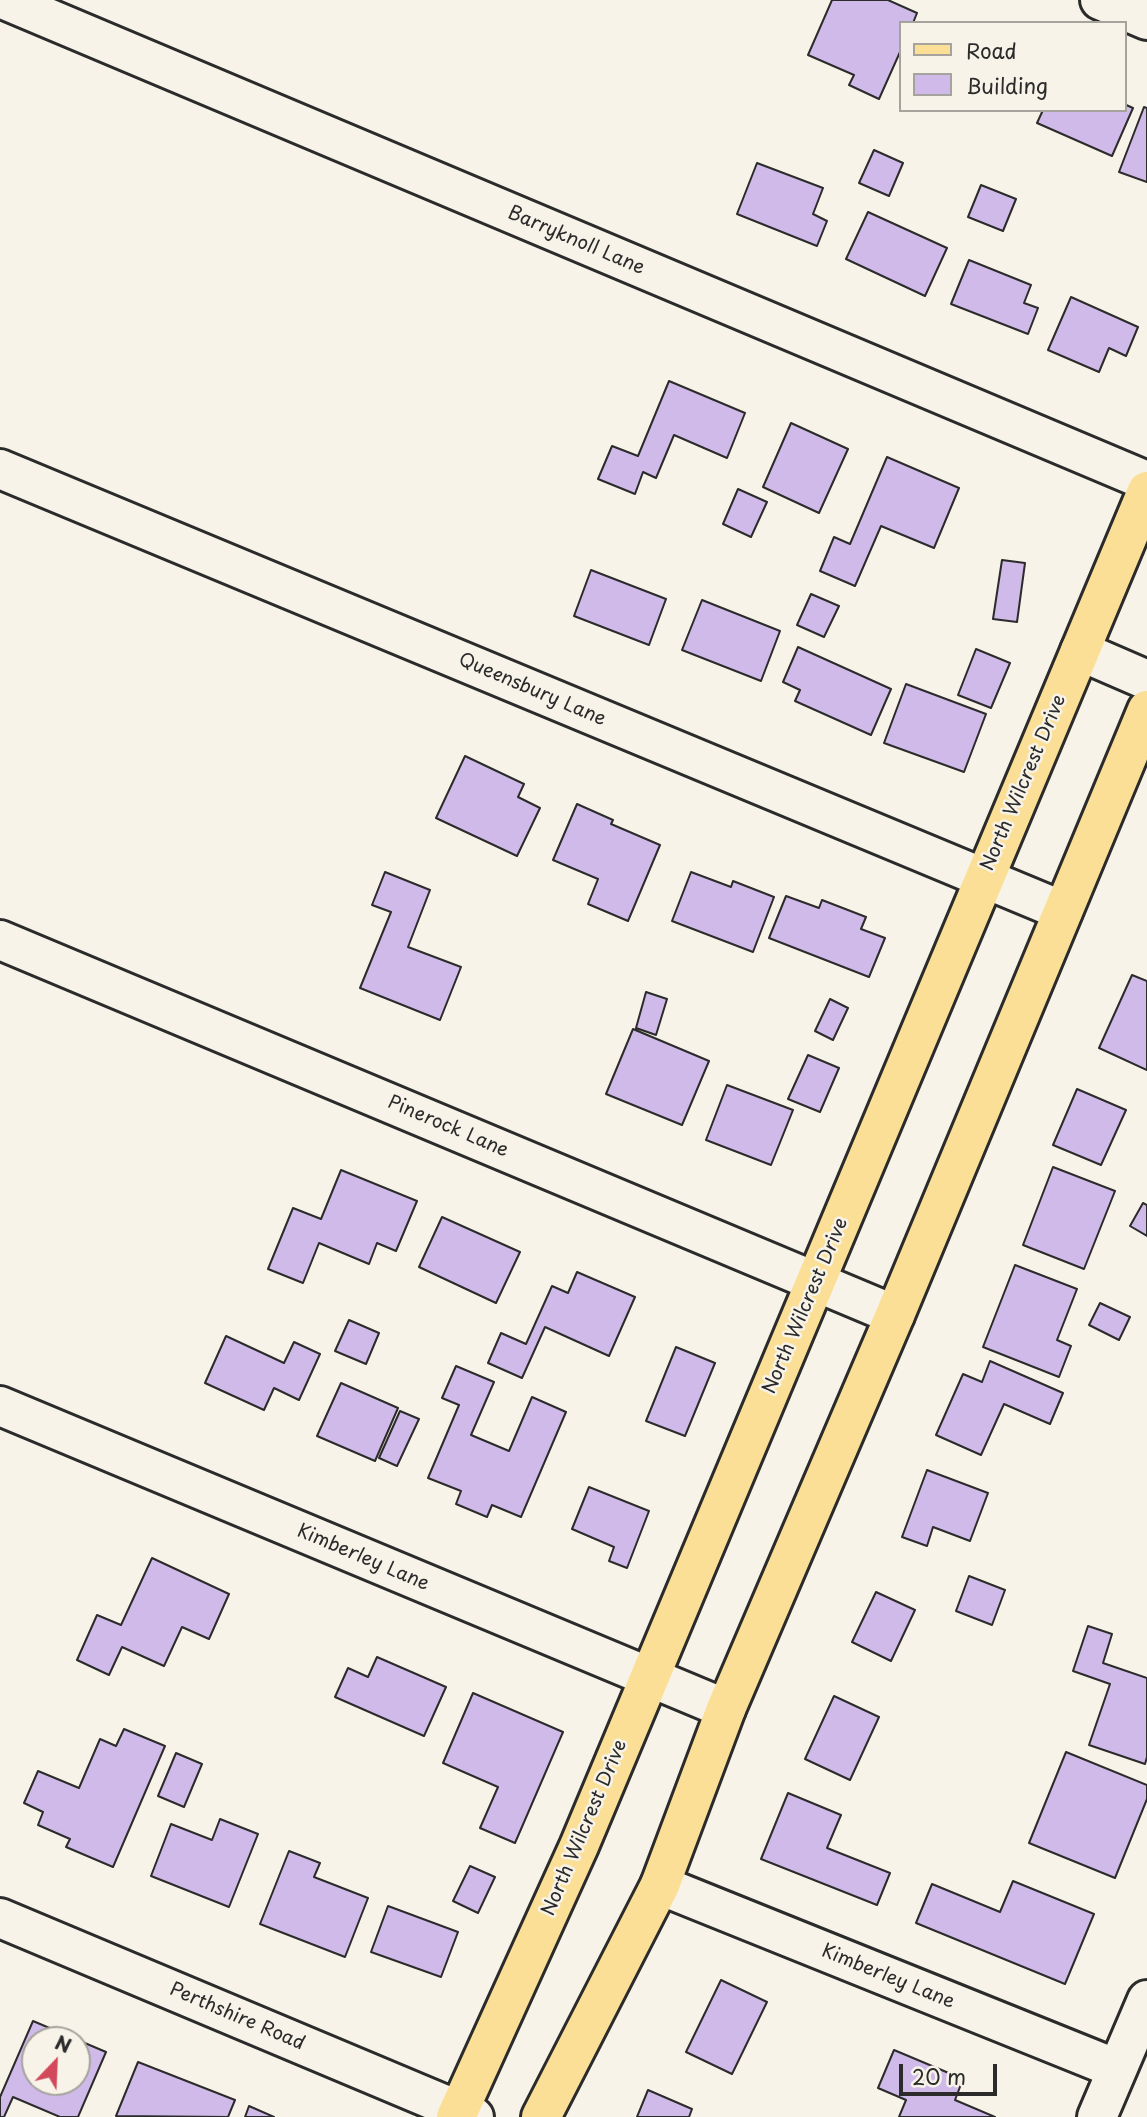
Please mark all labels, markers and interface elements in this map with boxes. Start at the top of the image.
legend [898,21,1126,112]
text: Road [966,34,1017,66]
text: Building [966,69,1048,101]
street label: Barryknoll Lane [504,202,648,280]
street label: Queensbury Lane [455,649,609,731]
street label: North Wilcrest Drive [977,692,1071,874]
street label: Pinerock Lane [384,1091,512,1163]
street label: North Wilcrest Drive [759,1215,853,1397]
street label: Kimberley Lane [293,1520,433,1596]
street label: North Wilcrest Drive [538,1737,632,1919]
street label: Kimberley Lane [818,1940,958,2014]
street label: Perthshire Road [166,1978,308,2056]
north arrow [21,2026,91,2096]
text: N [51,2028,76,2059]
scale bar [902,2050,1000,2094]
text: 20 m [912,2060,966,2092]

